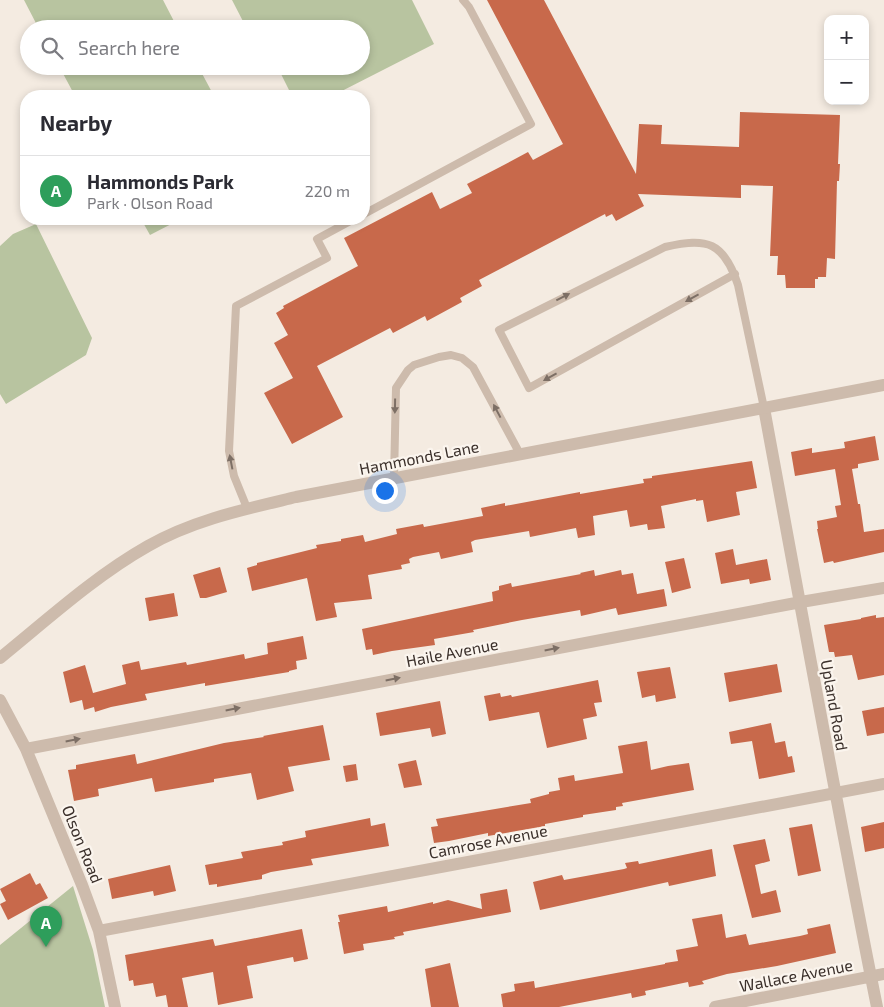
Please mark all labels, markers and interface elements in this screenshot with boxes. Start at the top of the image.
map controls [824,15,869,105]
button: + [824,15,869,60]
search box [20,20,370,75]
icon: search [38,34,66,62]
text: Search here [78,36,180,59]
button: − [824,60,869,105]
text: Nearby [40,110,112,135]
text: Hammonds Park [87,170,234,193]
text: A [51,181,61,200]
text: 220 m [305,181,350,200]
text: Park · Olson Road [87,193,213,212]
one-way arrow [556,293,571,301]
one-way arrow [685,294,699,302]
one-way arrow [543,372,557,381]
one-way arrow [390,399,398,415]
one-way arrow [493,404,501,419]
street label: Hammonds Lane [357,436,481,478]
one-way arrow [227,455,235,470]
your location [372,478,398,504]
street label: Haile Avenue [404,634,500,670]
one-way arrow [545,645,560,653]
street label: Upland Road [818,658,852,752]
one-way arrow [385,675,401,683]
one-way arrow [226,705,242,713]
one-way arrow [66,735,82,743]
street label: Olson Road [59,802,107,886]
street label: Camrose Avenue [427,820,549,862]
pin: A [30,906,62,947]
street label: Wallace Avenue [738,955,854,995]

